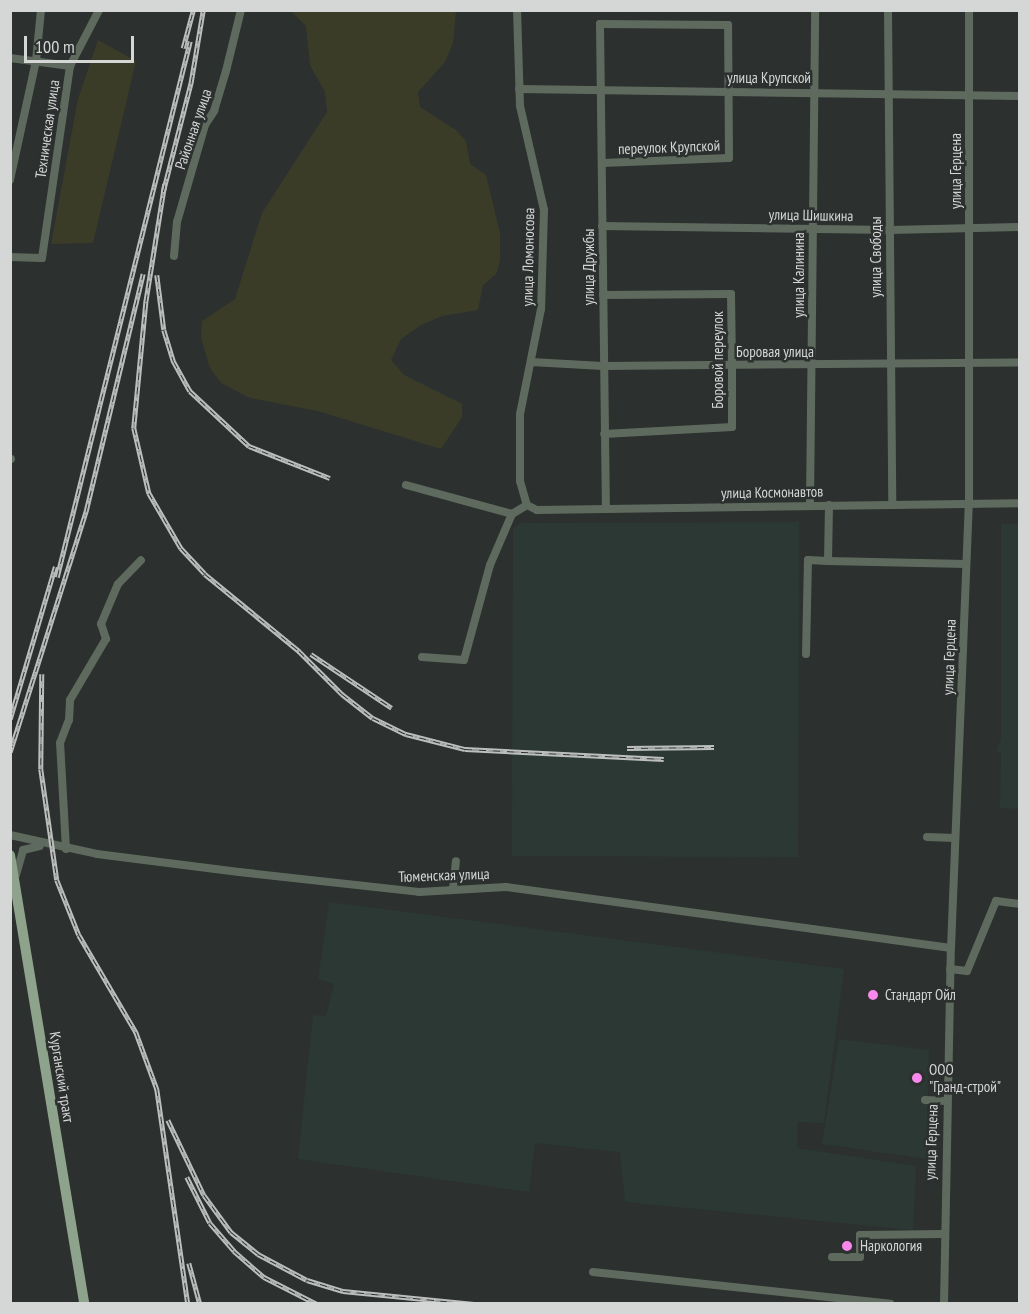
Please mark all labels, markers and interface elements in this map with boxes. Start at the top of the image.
scale bar [27,24,136,62]
text: 100 m [35,35,75,58]
street label: улица Крупской [727,69,811,87]
street label: Техническая улица [31,79,63,179]
street label: Районная улица [171,86,215,172]
street label: улица Герцена [947,133,965,209]
street label: переулок Крупской [618,136,720,158]
street label: улица Шишкина [768,205,854,225]
street label: улица Ломоносова [518,207,538,307]
street label: улица Свободы [867,217,885,297]
street label: улица Дружбы [580,229,598,305]
street label: улица Калинина [790,232,808,318]
street label: Боровой переулок [709,311,727,409]
street label: Боровая улица [736,343,814,361]
street label: улица Космонавтов [721,482,823,502]
street label: улица Герцена [939,619,959,695]
street label: Тюменская улица [398,864,490,886]
place label: Стандарт Ойл [885,986,956,1004]
marker: Стандарт Ойл [866,988,880,1002]
street label: Курганский тракт [46,1030,78,1124]
place label: ООО "Гранд-строй" [929,1060,1001,1095]
marker: ООО "Гранд-строй" [910,1071,924,1085]
street label: улица Герцена [921,1104,941,1180]
marker: Наркология [838,1237,856,1255]
place label: Наркология [860,1237,922,1255]

